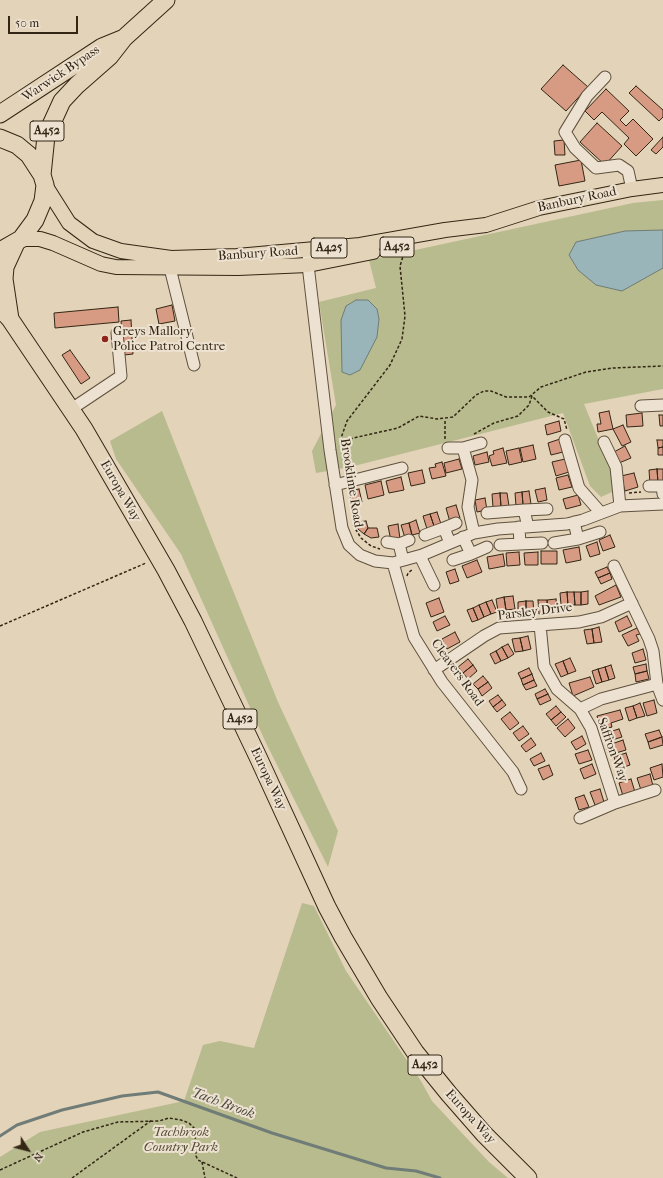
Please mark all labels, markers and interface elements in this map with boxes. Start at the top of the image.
scale bar [10,8,80,34]
text: 50 m [15,16,39,30]
street label: Warwick Bypass [19,42,103,106]
road number: A452 [30,121,64,141]
street label: Banbury Road [536,184,618,216]
road number: A452 [380,237,414,257]
road number: A425 [311,238,347,258]
street label: Banbury Road [217,243,299,265]
place label: Greys Mallory Police Patrol Centre [113,324,225,355]
marker: Greys Mallory Police Patrol Centre [100,334,110,344]
street label: Brooklime Road [336,437,366,529]
street label: Europa Way [96,458,144,524]
street label: Parsley Drive [497,600,573,624]
street label: Cleavers Road [427,636,487,710]
road number: A452 [223,709,257,729]
street label: Saffron Way [593,716,631,784]
street label: Europa Way [247,745,289,813]
road number: A452 [408,1055,442,1075]
water label: Tach Brook [189,1085,257,1123]
street label: Europa Way [442,1087,498,1147]
park label: Tachbrook Country Park [144,1125,218,1156]
north arrow [8,1130,48,1170]
text: N [30,1150,46,1165]

